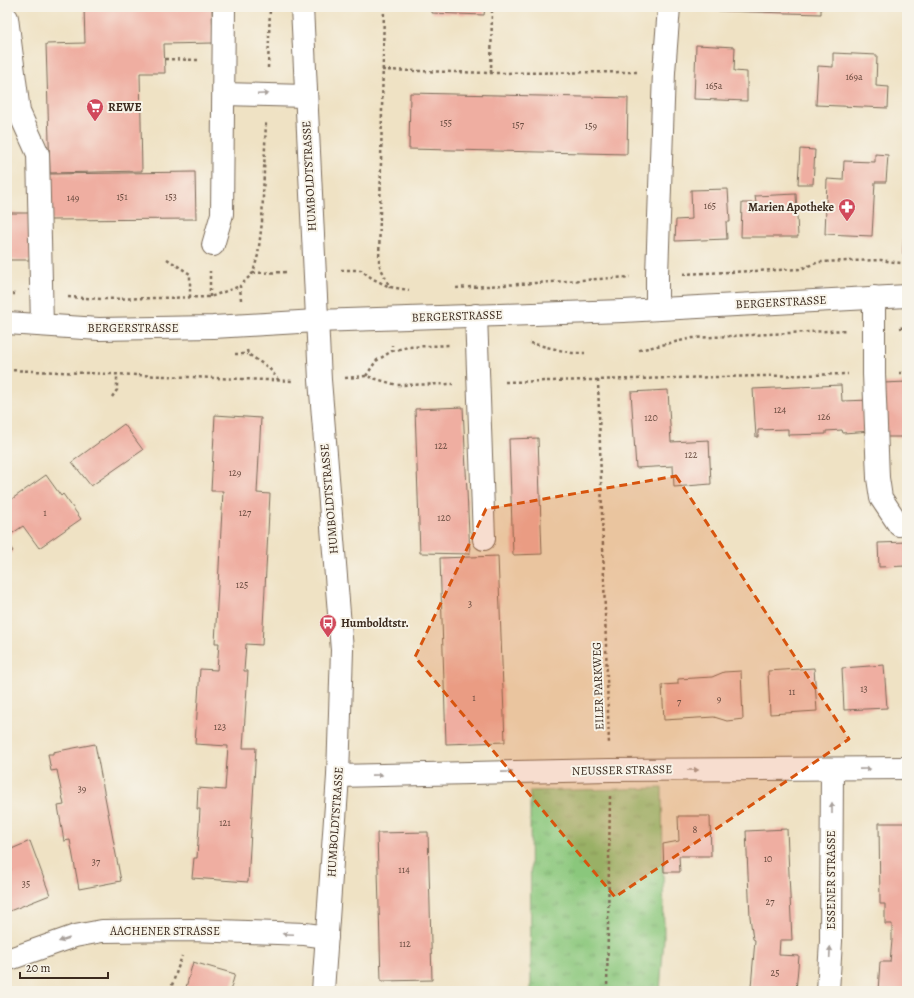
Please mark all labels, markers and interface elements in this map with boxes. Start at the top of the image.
house number: 169a [845,70,863,83]
house number: 165a [706,79,723,92]
one-way arrow [257,91,270,97]
supermarket icon: REWE [85,97,105,122]
place label: REWE [108,99,142,115]
house number: 155 [440,116,452,129]
house number: 157 [512,118,525,131]
house number: 159 [585,119,598,132]
street label: HUMBOLDTSTRASSE [298,120,320,232]
house number: 151 [116,190,128,203]
house number: 153 [165,190,177,203]
house number: 149 [67,191,80,204]
pharmacy icon: Marien Apotheke [837,197,857,222]
house number: 165 [704,199,716,212]
place label: Marien Apotheke [748,199,834,215]
street label: BERGERSTRASSE [735,292,827,312]
street label: BERGERSTRASSE [411,306,503,326]
street label: BERGERSTRASSE [88,320,178,336]
house number: 124 [774,403,787,416]
house number: 126 [818,410,831,423]
house number: 120 [644,411,658,424]
house number: 122 [435,439,448,452]
street label: HUMBOLDTSTRASSE [316,443,342,555]
house number: 122 [685,448,698,461]
house number: 129 [229,466,242,479]
house number: 1 [43,506,47,519]
house number: 127 [239,506,252,519]
house number: 120 [437,511,451,524]
house number: 125 [236,578,248,591]
house number: 3 [468,597,472,610]
bus stop icon: Humboldtstr. [318,613,338,638]
place label: Humboldtstr. [341,615,409,631]
street label: EILER PARKWEG [588,642,608,730]
house number: 13 [860,682,868,695]
house number: 11 [789,685,796,698]
house number: 1 [472,691,476,704]
house number: 9 [717,692,722,705]
house number: 7 [677,695,682,708]
house number: 123 [214,720,226,733]
street label: NEUSSER STRASSE [572,761,672,779]
street label: HUMBOLDTSTRASSE [323,766,347,878]
one-way arrow [859,766,872,772]
one-way arrow [687,767,700,773]
one-way arrow [501,769,514,775]
one-way arrow [371,772,384,778]
house number: 39 [78,782,87,795]
one-way arrow [829,801,835,814]
house number: 121 [219,816,231,829]
house number: 8 [693,823,698,836]
street label: ESSENER STRASSE [823,830,839,930]
house number: 10 [764,852,772,865]
house number: 37 [92,855,101,868]
house number: 114 [398,863,410,876]
house number: 35 [22,877,30,890]
house number: 27 [766,895,775,908]
street label: AACHENER STRASSE [109,923,220,939]
one-way arrow [282,930,294,937]
one-way arrow [58,937,70,943]
house number: 112 [399,937,411,950]
one-way arrow [827,946,834,958]
scale bar [20,954,108,980]
text: 20 m [26,960,50,976]
house number: 25 [770,966,780,979]

